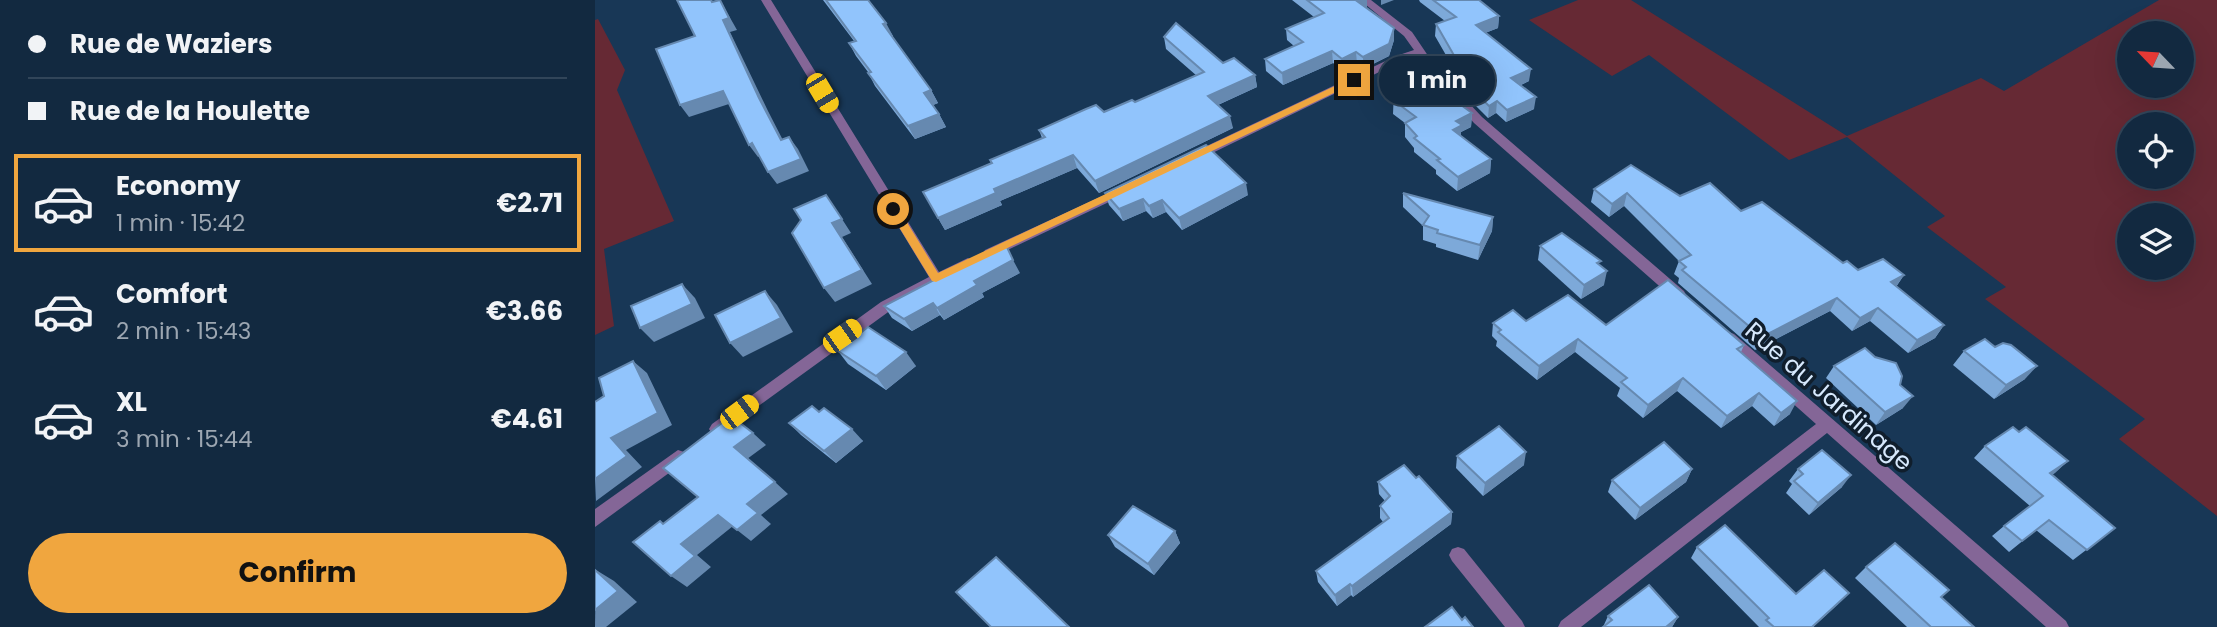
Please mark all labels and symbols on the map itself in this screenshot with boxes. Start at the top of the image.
north arrow [2117,21,2195,98]
callout: 1 min [1379,56,1494,104]
route end [1338,64,1370,96]
car [803,70,842,116]
route start [877,193,909,225]
street label: Rue du Jardinage [1738,314,1920,478]
car [819,315,866,357]
car [716,391,763,433]

